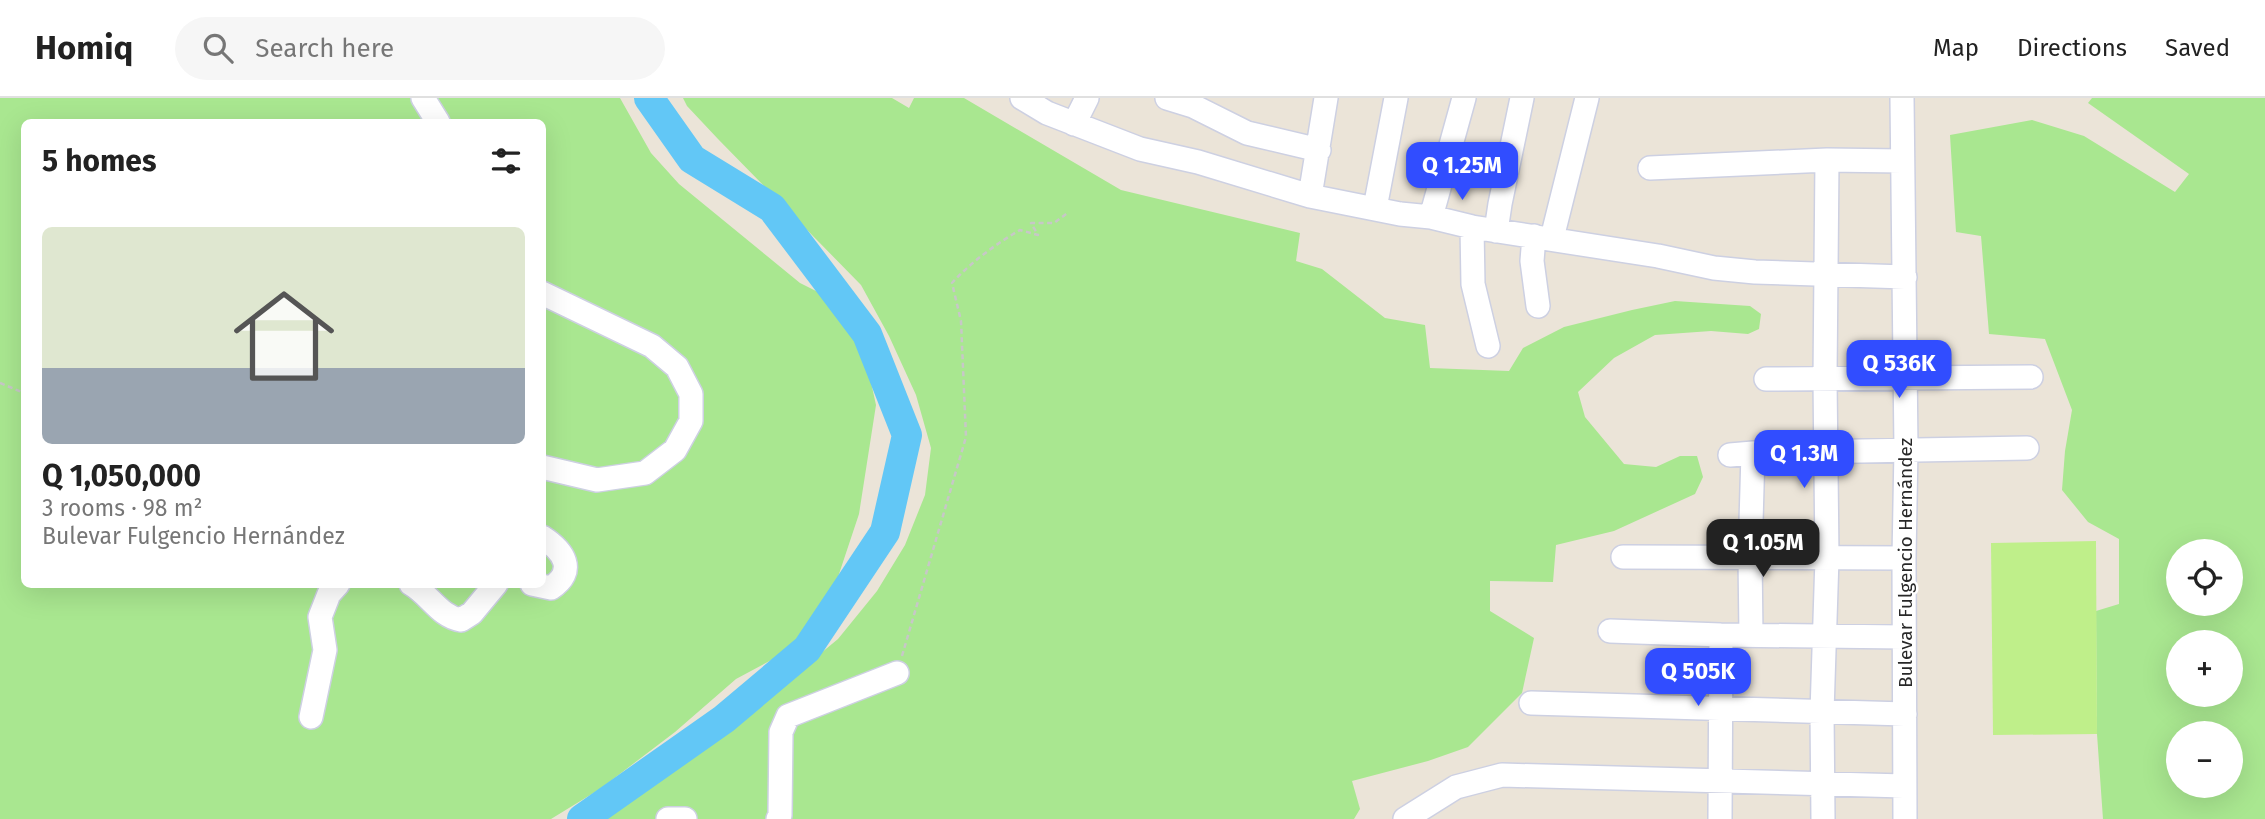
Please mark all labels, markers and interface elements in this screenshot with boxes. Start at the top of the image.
search box [175,17,665,80]
text: Homiq [35,28,133,68]
icon: search [199,29,237,67]
text: Search here [255,33,394,64]
text: Map [1933,34,1979,62]
text: Directions [2017,34,2127,62]
text: Saved [2165,34,2230,62]
icon: filters [487,142,525,180]
pin: Q 1.25M [1397,142,1527,202]
text: 5 homes [42,143,156,179]
text: Q 1.25M [1422,151,1502,179]
icon: home [221,273,347,399]
pin: Q 536K [1842,341,1956,400]
text: Q 536K [1863,349,1935,377]
pin: Q 1.3M [1747,430,1861,490]
street label: Bulevar Fulgencio Hernández [1894,438,1917,688]
text: Q 1.3M [1770,439,1838,467]
text: Q 1,050,000 [42,458,201,494]
text: 3 rooms · 98 m² [42,494,202,522]
pin: Q 1.05M [1698,519,1828,579]
text: Bulevar Fulgencio Hernández [42,522,345,550]
text: Q 1.05M [1722,528,1804,556]
map controls [2166,539,2243,798]
button: locate [2166,539,2243,616]
button: + [2166,630,2243,707]
pin: Q 505K [1641,648,1755,708]
text: Q 505K [1661,657,1735,685]
button: − [2166,721,2243,798]

